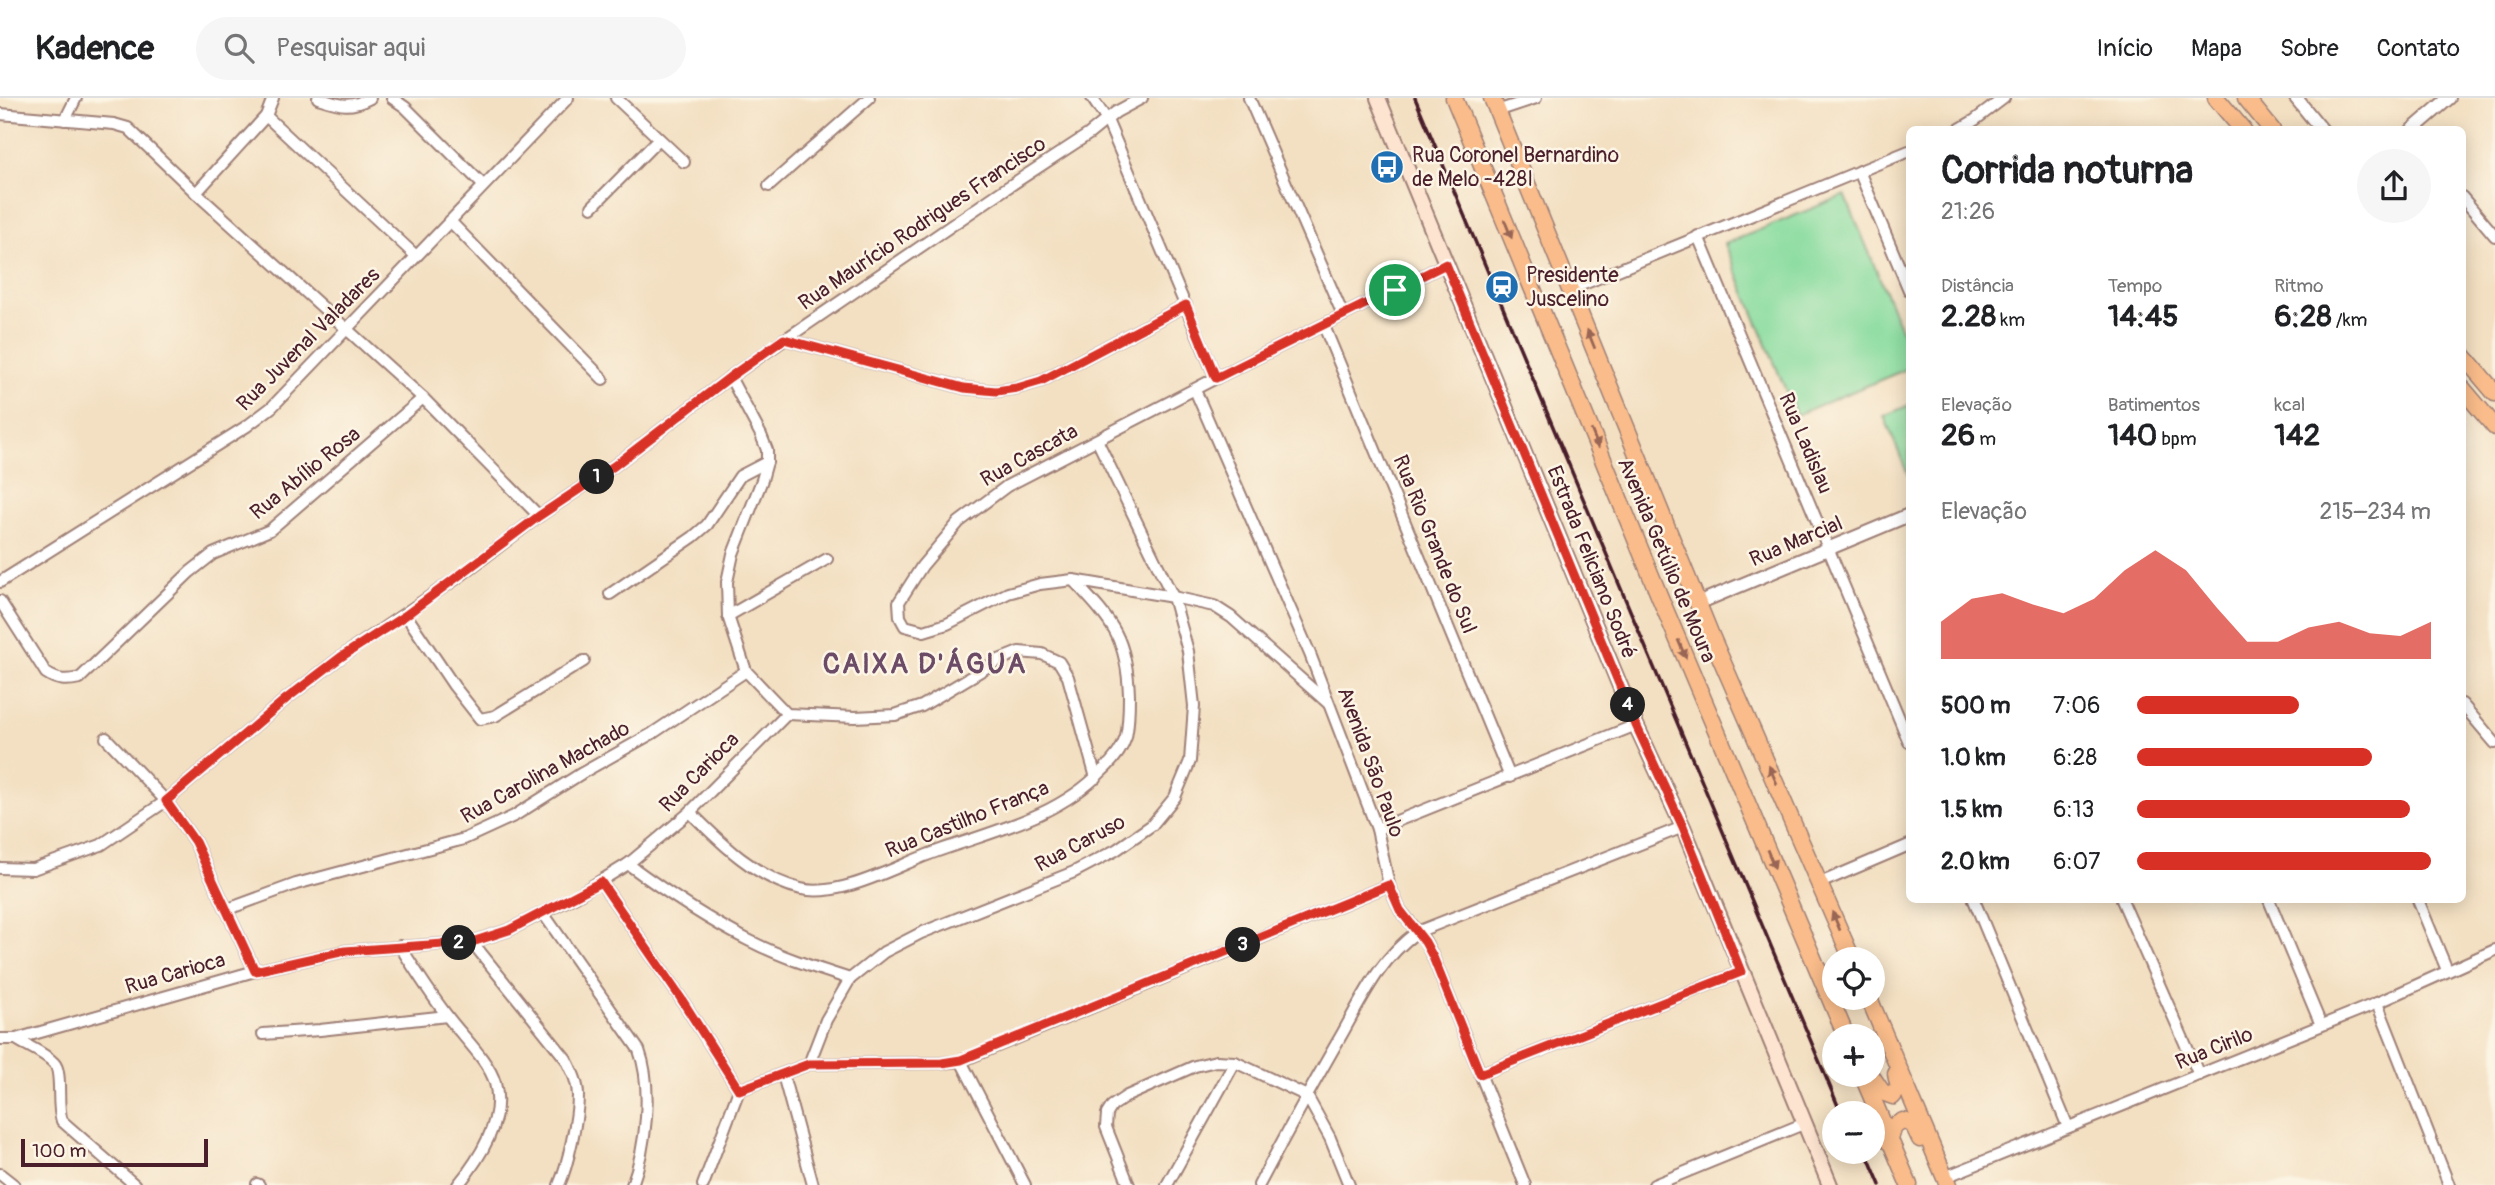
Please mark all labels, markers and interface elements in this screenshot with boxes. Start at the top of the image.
search box [196,17,686,80]
text: Kadence [35,28,154,69]
icon: search [220,29,258,67]
text: Pesquisar aqui [276,32,425,64]
text: Início [2097,34,2153,63]
text: Mapa [2191,34,2242,63]
text: Sobre [2280,34,2339,63]
text: Contato [2377,34,2460,63]
street label: Rua Maurício Rodrigues Francisco [793,130,1051,317]
place label: Rua Coronel Bernardino de Melo -428I [1412,142,1619,193]
text: Corrida noturna [1941,147,2193,195]
bus stop icon: Rua Coronel Bernardino de Melo -428I [1368,148,1406,186]
button: share [2357,149,2431,223]
text: 21:26 [1941,197,1995,226]
one-way arrow [1503,218,1514,239]
pin [1365,260,1425,320]
street label: Rua Juvenal Valadares [231,261,386,417]
place label: Presidente Juscelino [1526,262,1619,313]
station icon: Presidente Juscelino [1483,268,1521,306]
icon: arrive [1376,271,1414,309]
text: Distância [1941,274,2014,298]
text: Tempo [2108,274,2162,298]
text: Ritmo [2274,274,2323,298]
text: 2.28 [1941,298,1996,335]
text: 14:45 [2108,298,2178,335]
text: 6:28 [2274,298,2332,335]
text: km [1996,308,2025,332]
text: /km [2332,308,2367,332]
one-way arrow [1585,328,1596,349]
street label: Rua Ladislau [1772,389,1839,498]
text: Elevação [1941,393,2012,417]
text: Batimentos [2108,393,2200,417]
text: kcal [2274,393,2305,417]
text: 26 [1941,417,1975,454]
text: 140 [2108,417,2157,454]
text: 142 [2274,417,2320,454]
street label: Rua Cascata [976,418,1083,493]
street label: Rua Abílio Rosa [245,421,366,526]
text: m [1975,427,1996,451]
text: bpm [2157,427,2197,451]
one-way arrow [1589,429,1600,450]
street label: Rua Rio Grande do Sul [1386,451,1483,637]
street label: Avenida Getúlio de Moura [1611,454,1722,667]
pin: 1 [580,460,614,494]
street label: Estrada Feliciano Sodré [1540,462,1643,663]
text: 1 [593,464,600,488]
text: Elevação [1941,497,2027,526]
text: 215–234 m [2319,497,2431,526]
street label: Rua Marcial [1746,510,1847,573]
one-way arrow [1676,639,1687,660]
district label: CAIXA D'ÁGUA [823,647,1027,682]
street label: Avenida São Paulo [1331,683,1410,841]
pin: 4 [1610,688,1646,722]
text: 500 m [1941,691,2010,720]
text: 7:06 [2053,691,2100,720]
text: 4 [1622,692,1633,716]
street label: Rua Carolina Machado [456,715,635,830]
street label: Rua Carioca [653,726,745,818]
text: 1.0 km [1941,743,2006,772]
text: 6:28 [2053,743,2097,772]
one-way arrow [1767,764,1778,785]
street label: Rua Castilho França [882,774,1053,865]
text: 1.5 km [1941,795,2003,824]
text: 6:13 [2053,795,2094,824]
street label: Rua Caruso [1030,808,1130,878]
text: 2.0 km [1941,847,2010,876]
text: 6:07 [2053,847,2100,876]
one-way arrow [1766,848,1777,869]
one-way arrow [1830,911,1842,931]
pin: 2 [442,926,476,960]
pin: 3 [1226,928,1260,962]
text: 2 [453,930,464,954]
text: 3 [1237,932,1248,956]
street label: Rua Carioca [122,946,228,1001]
map controls [1822,947,1885,1164]
button: locate [1822,947,1885,1010]
street label: Rua Cirilo [2171,1021,2257,1076]
button: + [1822,1024,1885,1087]
button: − [1822,1101,1885,1164]
scale bar [21,1136,208,1168]
text: 100 m [32,1139,86,1163]

